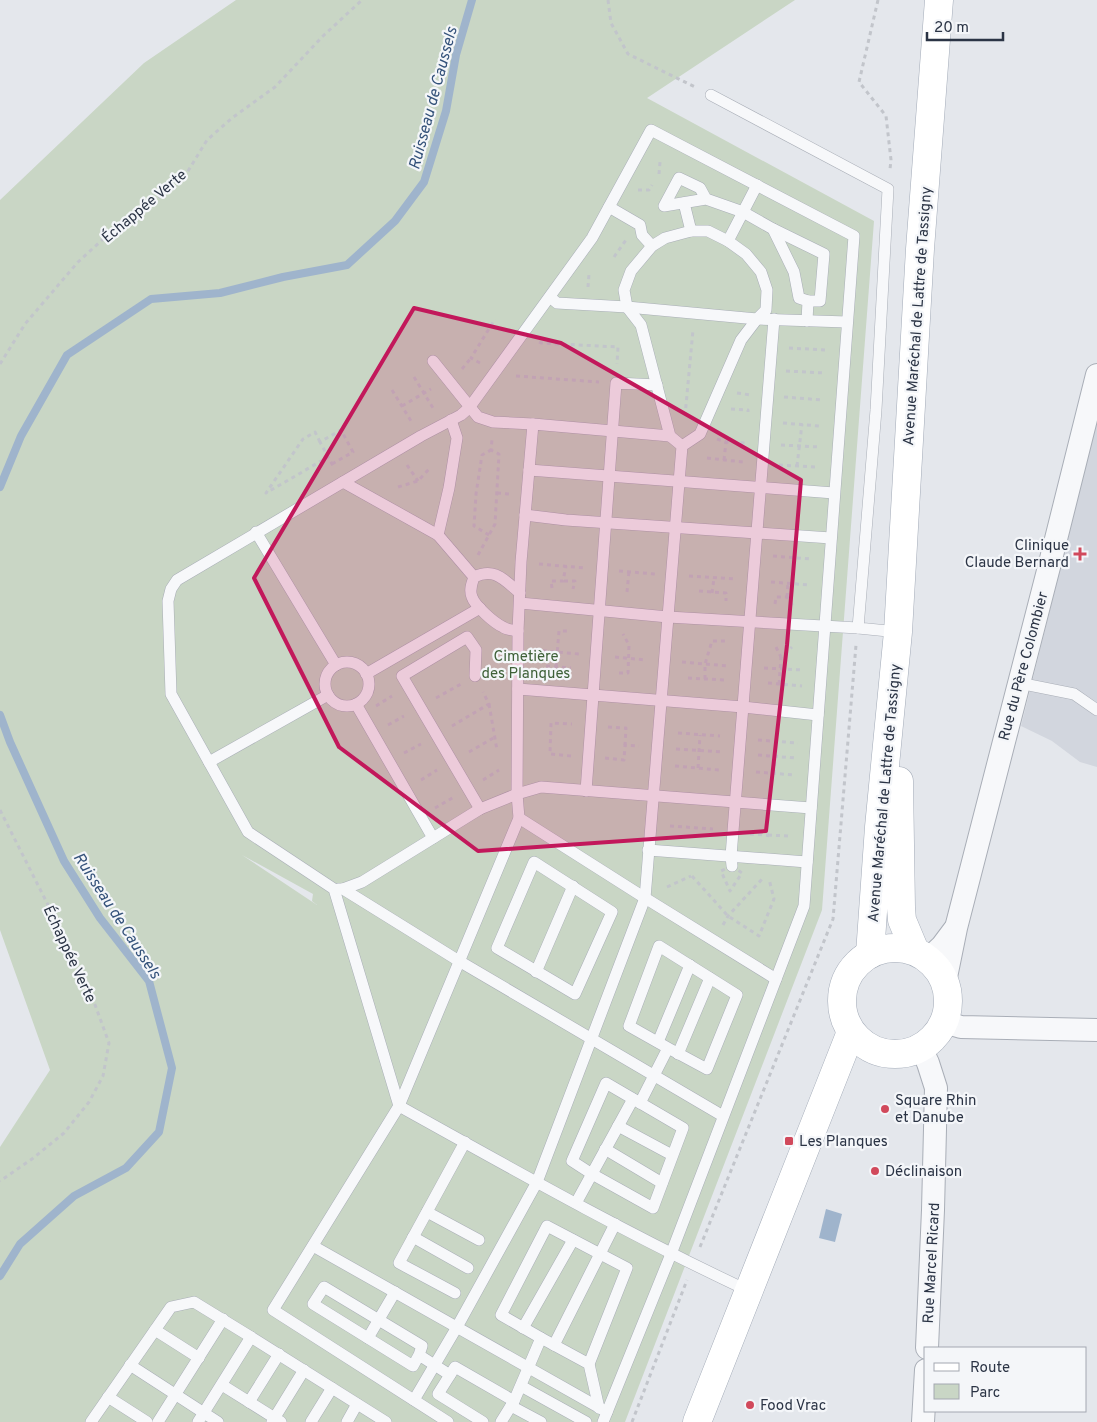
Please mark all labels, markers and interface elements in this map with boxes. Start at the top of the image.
scale bar [927,10,1003,42]
text: 20 m [934,19,969,38]
water label: Ruisseau de Caussels [405,24,463,172]
street label: Échappée Verte [98,165,191,248]
street label: Avenue Maréchal de Lattre de Tassigny [900,186,937,446]
place label: Clinique Claude Bernard [965,537,1069,573]
marker: Clinique Claude Bernard [1073,547,1087,561]
street label: Rue du Père Colombier [995,590,1054,743]
park label: Cimetière des Planques [482,648,570,684]
street label: Avenue Maréchal de Lattre de Tassigny [865,663,906,923]
water label: Ruisseau de Caussels [68,849,165,984]
street label: Échappée Verte [38,903,100,1006]
place label: Square Rhin et Danube [895,1092,977,1128]
marker: Square Rhin et Danube [879,1103,891,1115]
place label: Les Planques [799,1133,888,1152]
marker: Les Planques [783,1135,795,1147]
place label: Déclinaison [885,1163,962,1182]
marker: Déclinaison [869,1165,881,1177]
street label: Rue Marcel Ricard [920,1202,945,1324]
legend [924,1347,1087,1412]
text: Route [970,1359,1010,1378]
text: Parc [970,1384,1000,1403]
place label: Food Vrac [760,1397,826,1416]
marker: Food Vrac [744,1399,756,1411]

